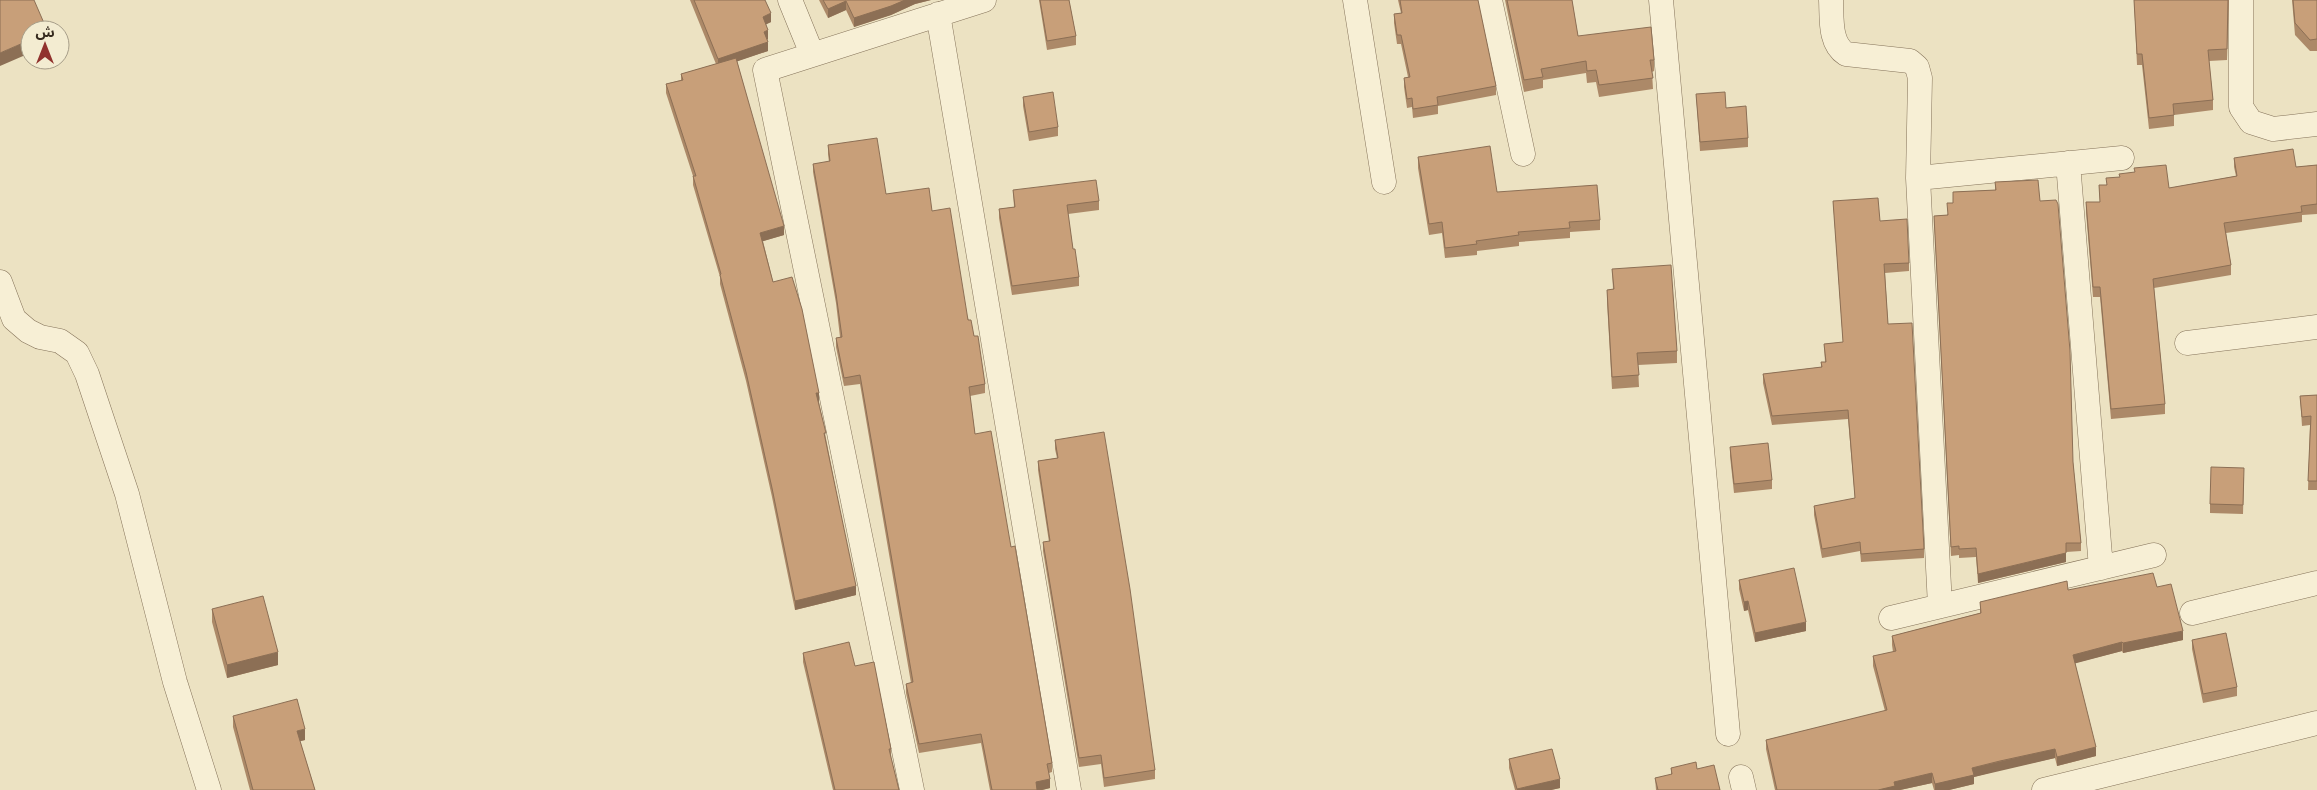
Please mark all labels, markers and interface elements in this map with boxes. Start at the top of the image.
north arrow [20,20,70,70]
text: ش [35,22,55,42]

